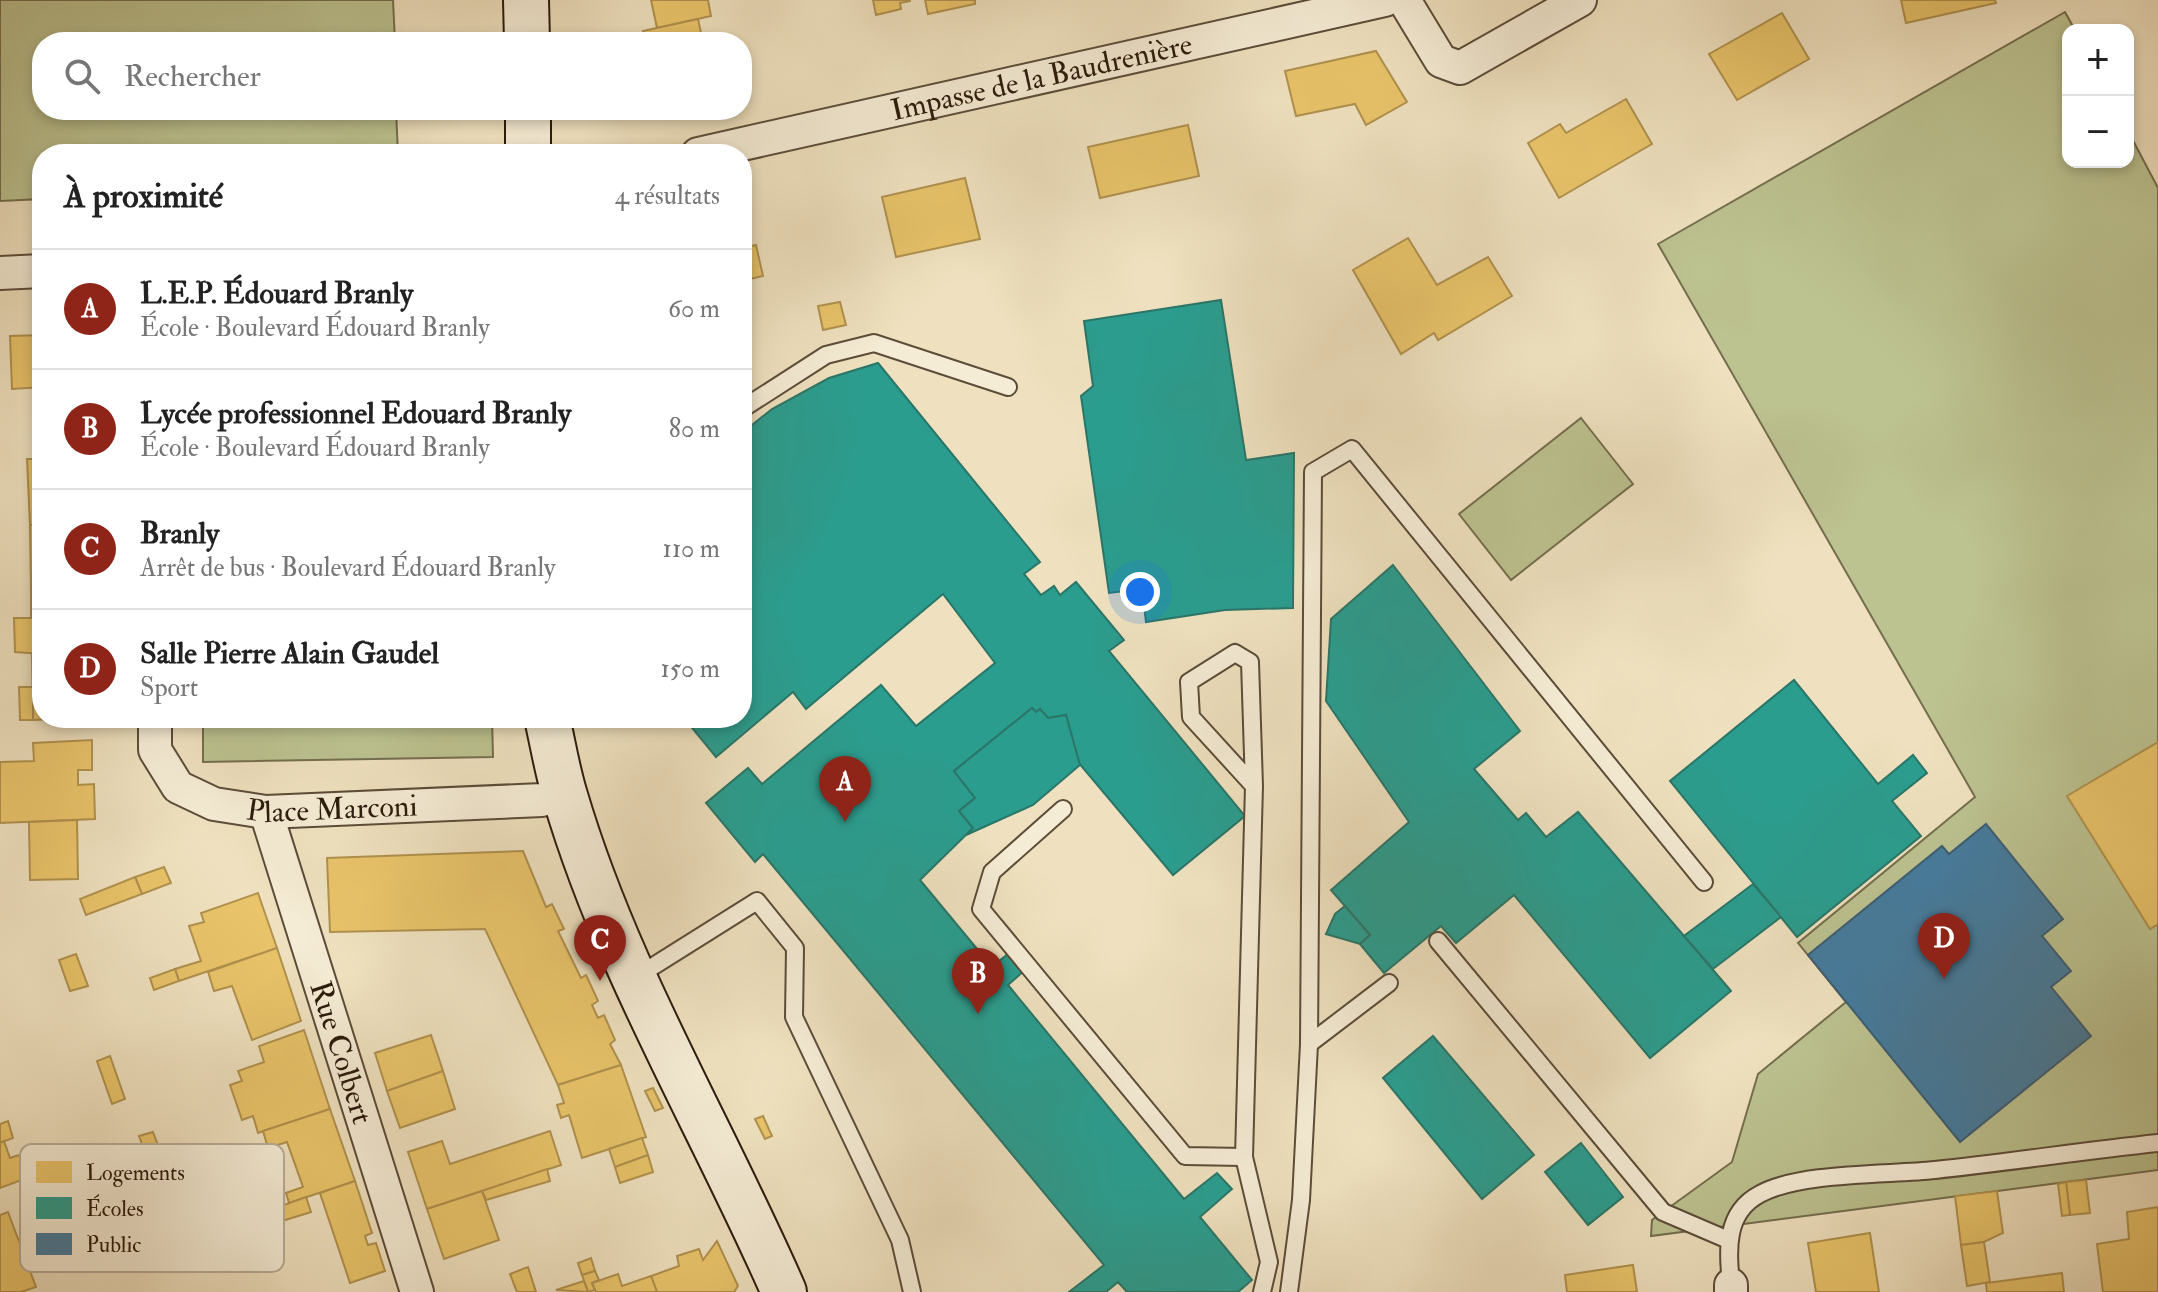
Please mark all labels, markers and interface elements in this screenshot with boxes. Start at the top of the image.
map controls [2062,24,2134,168]
button: + [2062,24,2134,96]
street label: Impasse de la Baudrenière [887,25,1196,129]
search box [32,32,752,120]
icon: search [60,54,104,98]
text: Rechercher [124,58,261,95]
button: − [2062,96,2134,168]
text: À proximité [64,175,223,218]
text: 4 résultats [615,180,720,212]
text: L.E.P. Édouard Branly [140,275,413,312]
text: A [82,293,98,325]
text: 60 m [668,293,720,325]
text: École · Boulevard Édouard Branly [140,312,490,344]
text: Lycée professionnel Edouard Branly [140,395,571,432]
text: B [81,413,99,445]
text: 80 m [669,413,720,445]
text: École · Boulevard Édouard Branly [140,432,490,464]
text: Branly [140,515,219,552]
text: C [80,533,100,565]
text: 110 m [663,533,720,565]
text: Arrêt de bus · Boulevard Édouard Branly [140,552,556,584]
your location [1120,572,1160,612]
text: Salle Pierre Alain Gaudel [140,635,439,672]
text: D [79,653,101,685]
text: 150 m [661,653,720,685]
text: Sport [140,672,198,704]
pin: A [819,756,871,822]
street label: Place Marconi [244,787,418,831]
pin: D [1918,913,1970,979]
pin: C [574,915,626,981]
pin: B [952,948,1004,1014]
street label: Rue Colbert [302,976,381,1129]
legend [20,1144,284,1272]
text: Logements [86,1159,185,1187]
text: Écoles [86,1194,143,1223]
text: Public [86,1231,141,1259]

